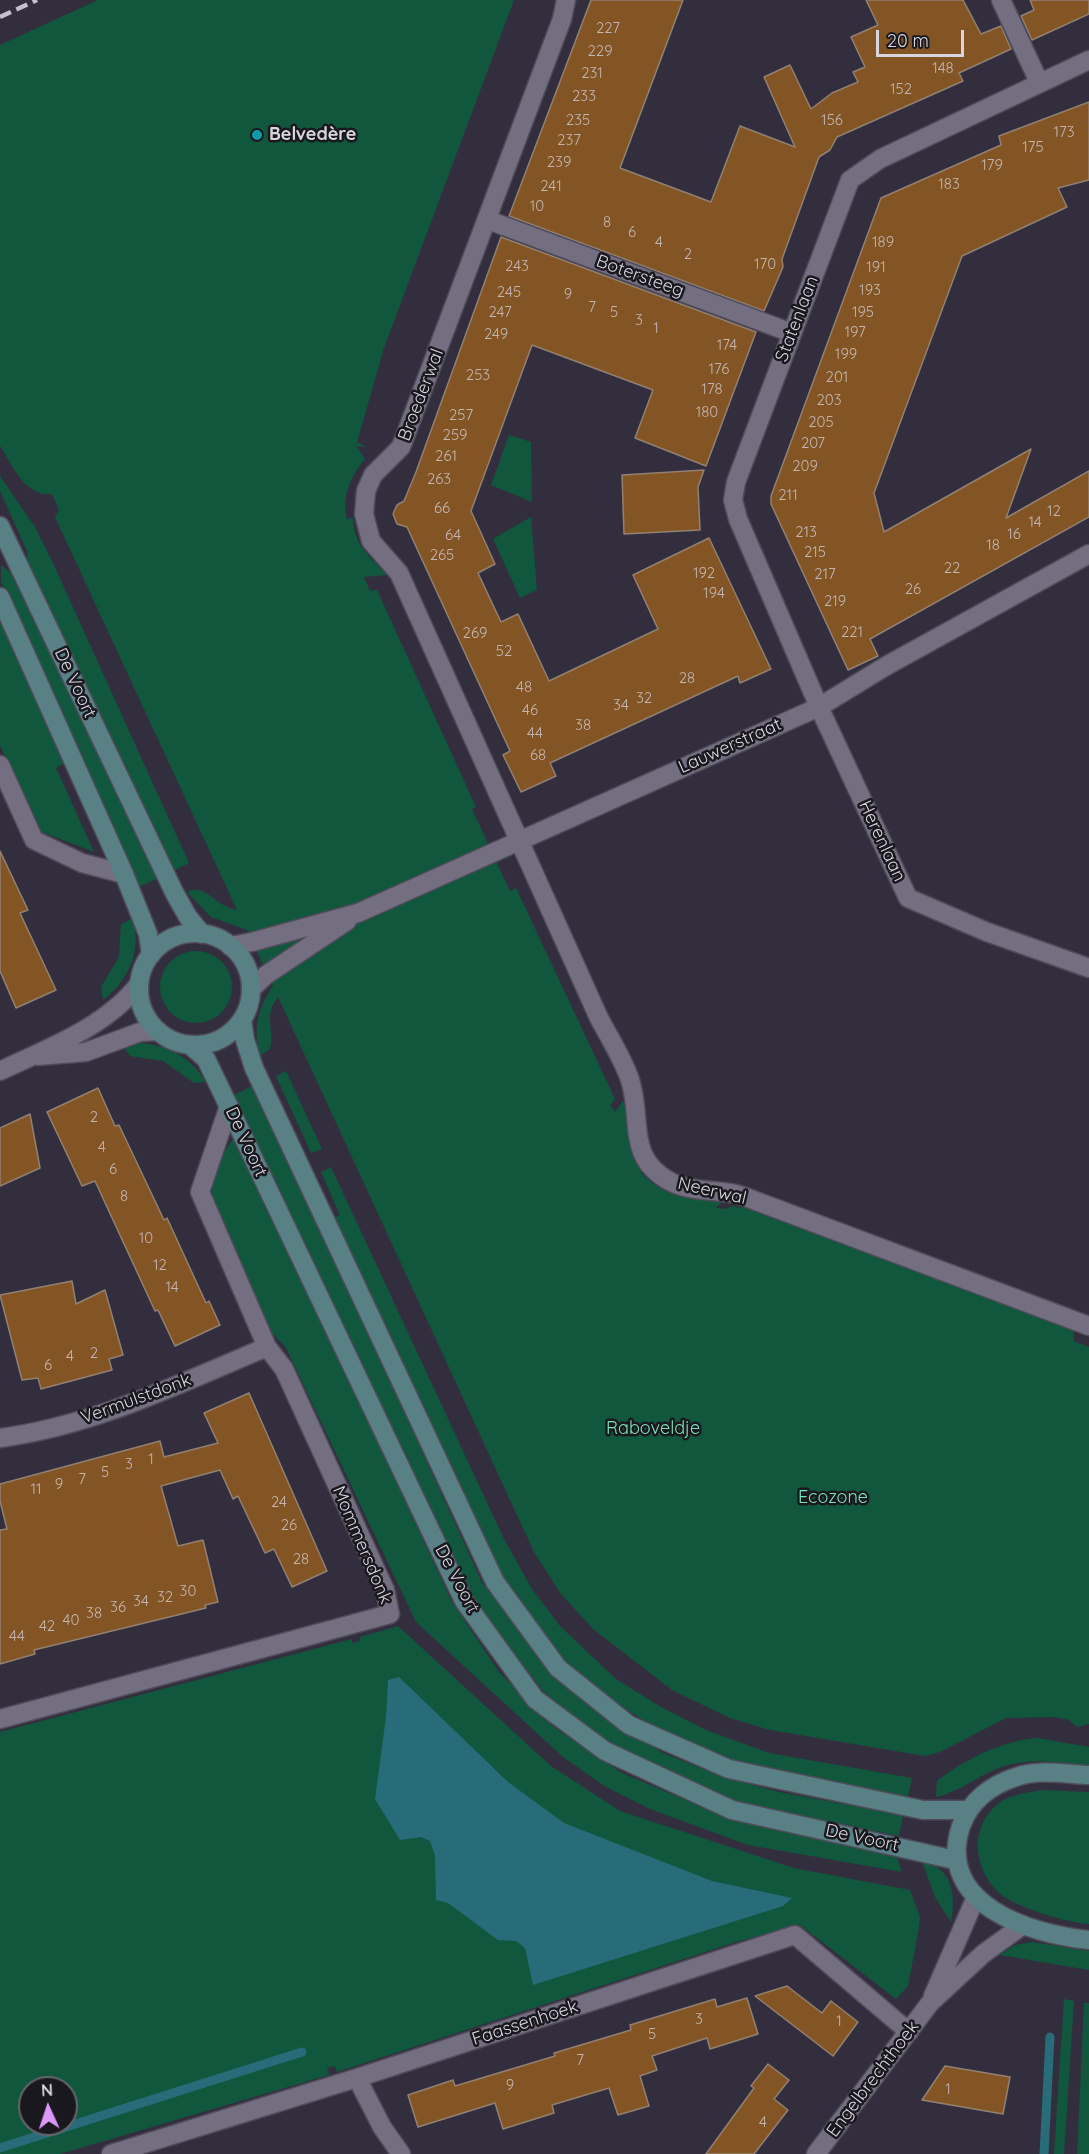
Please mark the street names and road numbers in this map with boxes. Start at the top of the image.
street label: Botersteeg [593,250,687,302]
street label: Statenlaan [771,273,823,365]
street label: Broederwal [394,346,448,444]
street label: De Voort [49,645,101,721]
street label: Lauwerstraat [675,714,785,778]
street label: Herenlaan [854,797,910,885]
street label: De Voort [220,1104,272,1180]
street label: Neerwal [676,1173,748,1209]
street label: Vermulstdonk [78,1369,194,1429]
street label: Mommersdonk [327,1483,397,1607]
street label: De Voort [430,1541,484,1617]
street label: De Voort [823,1820,901,1856]
street label: Faassenhoek [469,1996,581,2050]
street label: Engelbrechthoek [822,2017,924,2141]

